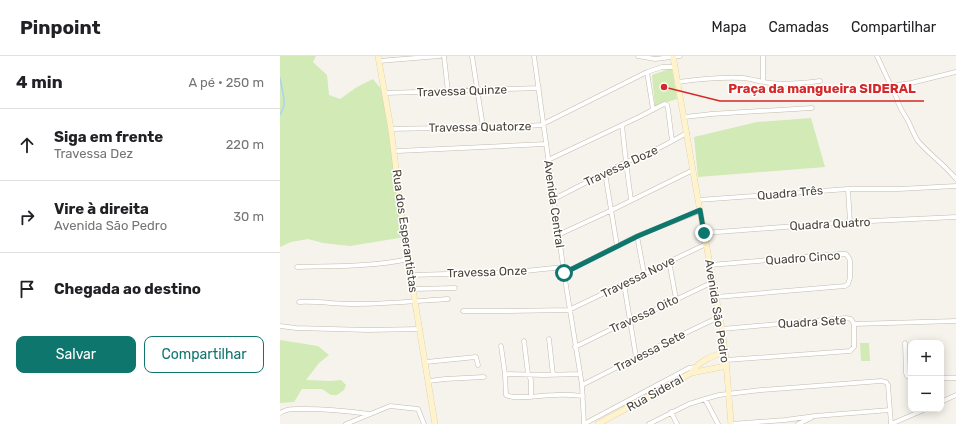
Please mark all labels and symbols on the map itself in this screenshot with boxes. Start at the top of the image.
callout: Praça da mangueira SIDERAL [720,76,924,101]
text: Praça da mangueira SIDERAL [728,81,916,96]
street label: Travessa Quinze [417,82,508,100]
street label: Travessa Quatorze [429,119,532,135]
street label: Travessa Doze [582,143,660,189]
street label: Avenida Central [541,159,567,249]
street label: Rua dos Esperantistas [389,168,421,294]
street label: Quadra Três [756,183,824,203]
street label: Quadra Quatro [789,215,871,233]
route end [695,224,713,242]
street label: Quadro Cinco [765,248,841,268]
street label: Travessa Nove [599,253,677,301]
street label: Avenida São Pedro [702,258,732,364]
street label: Travessa Onze [447,264,528,280]
route start [555,264,573,282]
street label: Travessa Oito [607,292,681,336]
street label: Quadra Sete [777,313,847,331]
street label: Travessa Sete [612,327,688,375]
street label: Rua Sideral [624,372,686,414]

